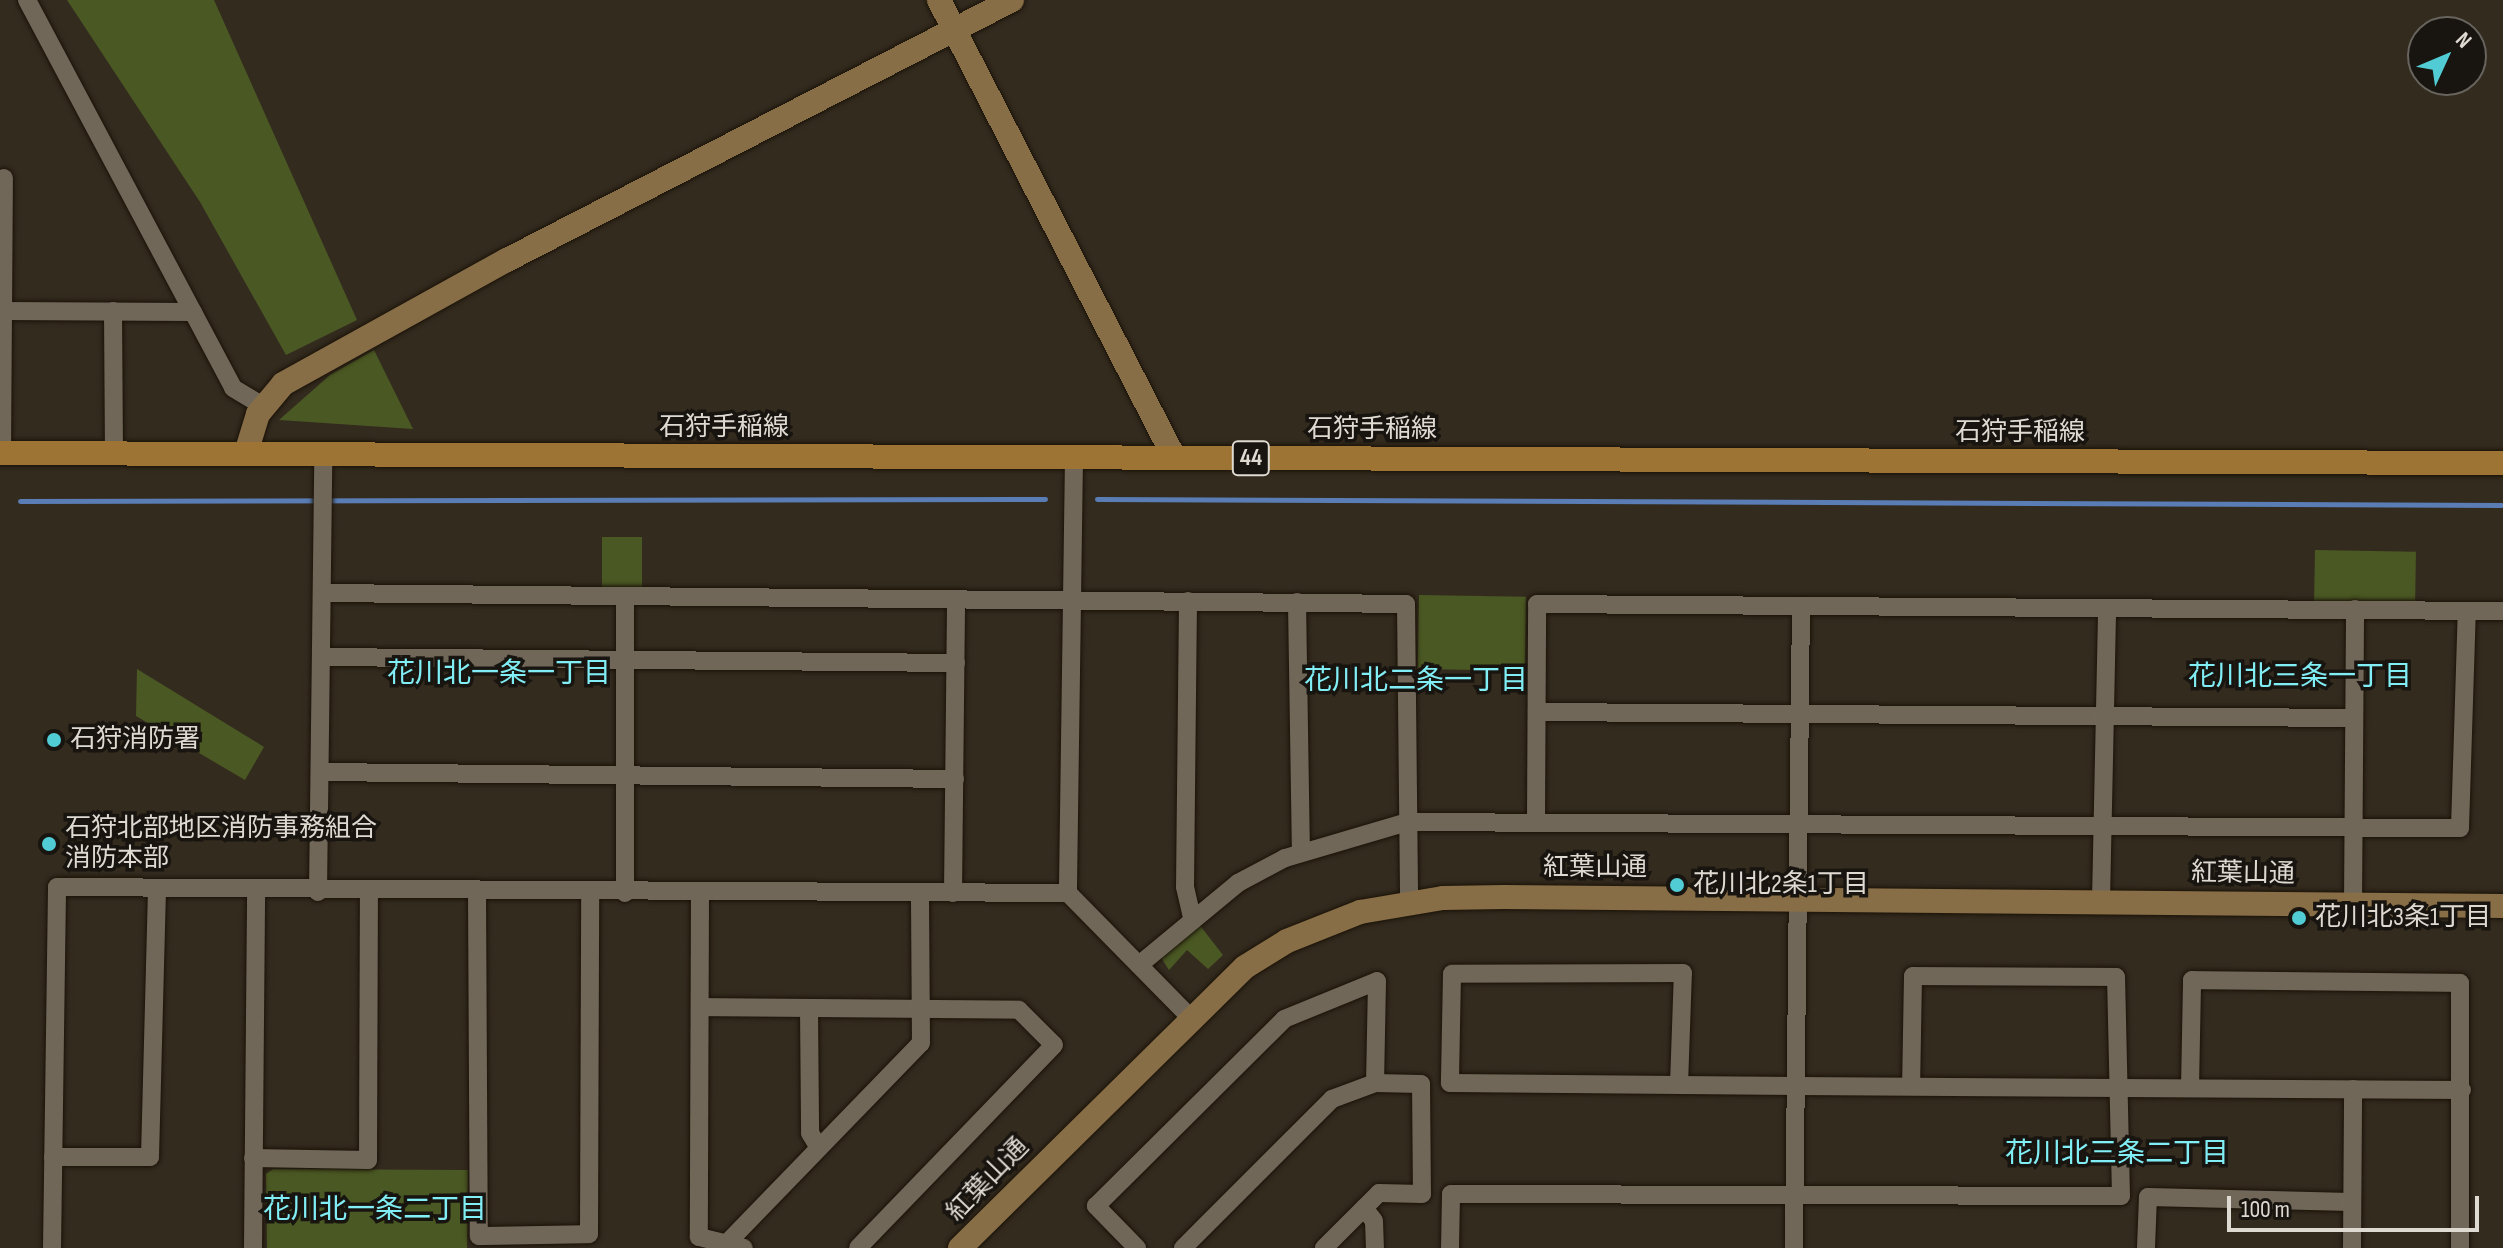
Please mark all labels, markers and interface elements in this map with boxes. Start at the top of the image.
north arrow [2407,16,2487,96]
text: N [2449,27,2477,54]
street label: 石狩手稲線 [659,412,789,444]
street label: 石狩手稲線 [1307,414,1437,446]
street label: 石狩手稲線 [1955,417,2085,449]
road number: 44 [1231,438,1271,478]
district label: 花川北一条一丁目 [387,657,611,691]
district label: 花川北三条一丁目 [2188,660,2412,694]
district label: 花川北二条一丁目 [1304,664,1528,698]
place label: 石狩消防署 [70,724,200,756]
marker: 石狩消防署 [45,731,63,749]
place label: 石狩北部地区消防事務組合 消防本部 [65,813,377,874]
marker: 石狩北部地区消防事務組合 消防本部 [40,835,58,853]
street label: 紅葉山通 [1543,852,1647,884]
street label: 紅葉山通 [2191,857,2295,891]
place label: 花川北2条1丁目 [1693,869,1869,901]
marker: 花川北2条1丁目 [1668,876,1686,894]
place label: 花川北3条1丁目 [2315,902,2491,934]
marker: 花川北3条1丁目 [2290,909,2308,927]
street label: 紅葉山通 [941,1132,1035,1228]
district label: 花川北三条二丁目 [2005,1137,2229,1171]
scale bar [2231,1180,2483,1230]
district label: 花川北一条二丁目 [263,1193,487,1227]
text: 100 m [2241,1195,2290,1224]

